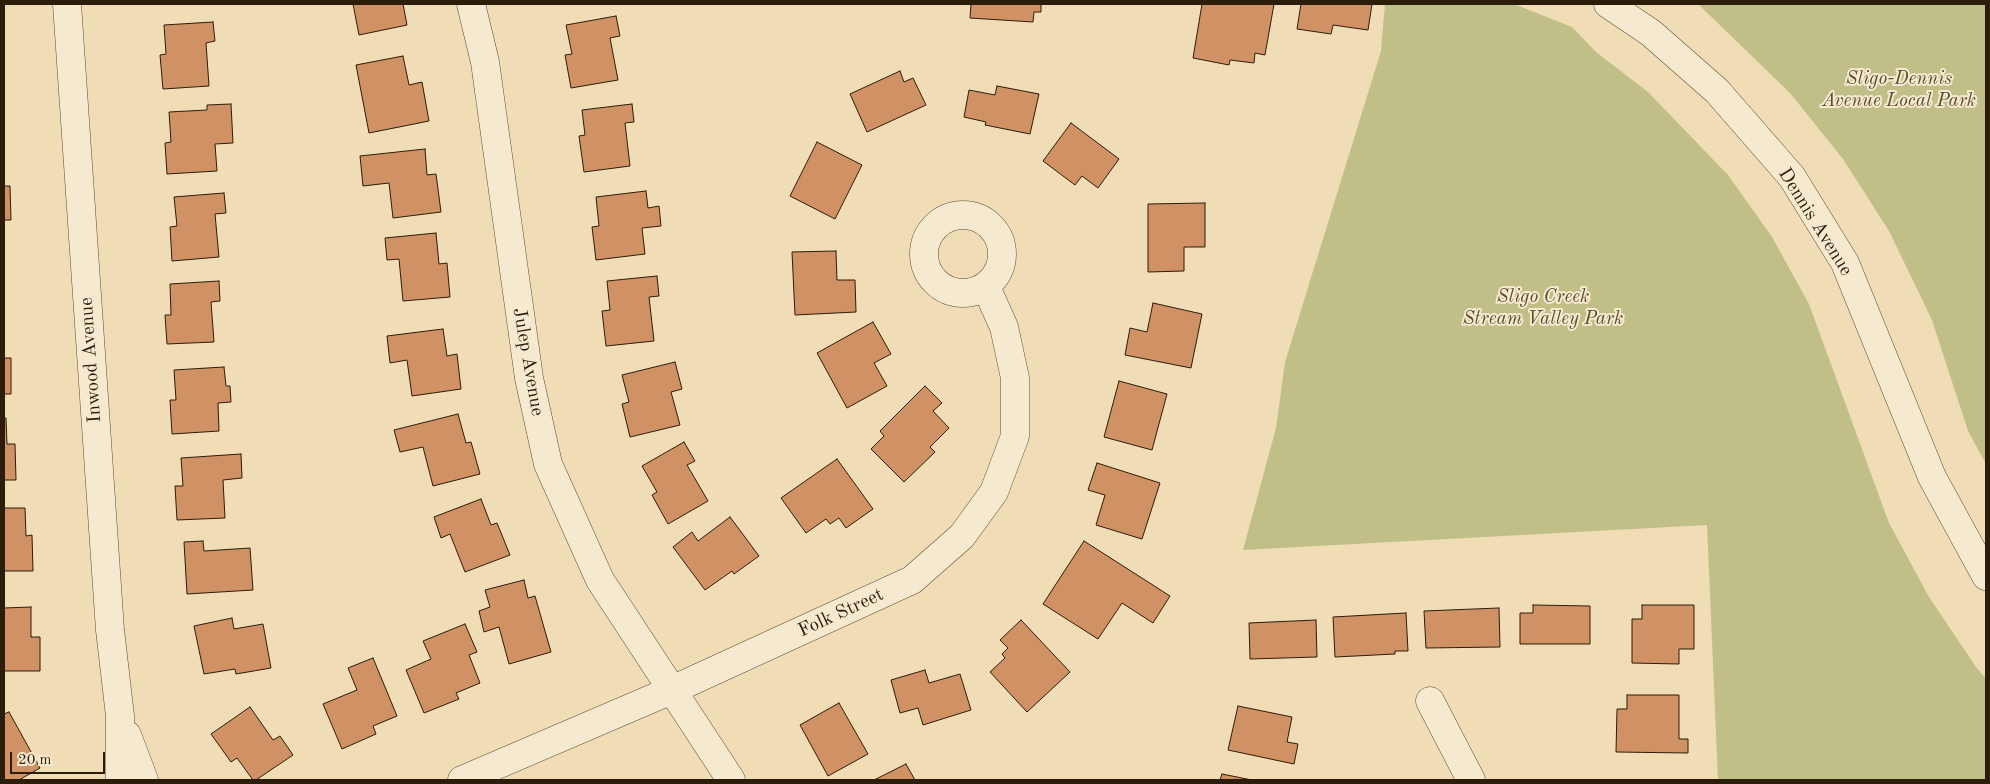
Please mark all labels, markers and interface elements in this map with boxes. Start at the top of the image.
park label: Sligo-Dennis Avenue Local Park [1822,68,1976,112]
street label: Dennis Avenue [1773,164,1857,280]
park label: Sligo Creek Stream Valley Park [1463,286,1623,330]
street label: Inwood Avenue [75,296,107,424]
street label: Julep Avenue [507,306,549,418]
street label: Folk Street [795,583,887,643]
scale bar [12,742,108,774]
text: 20 m [18,753,52,768]

